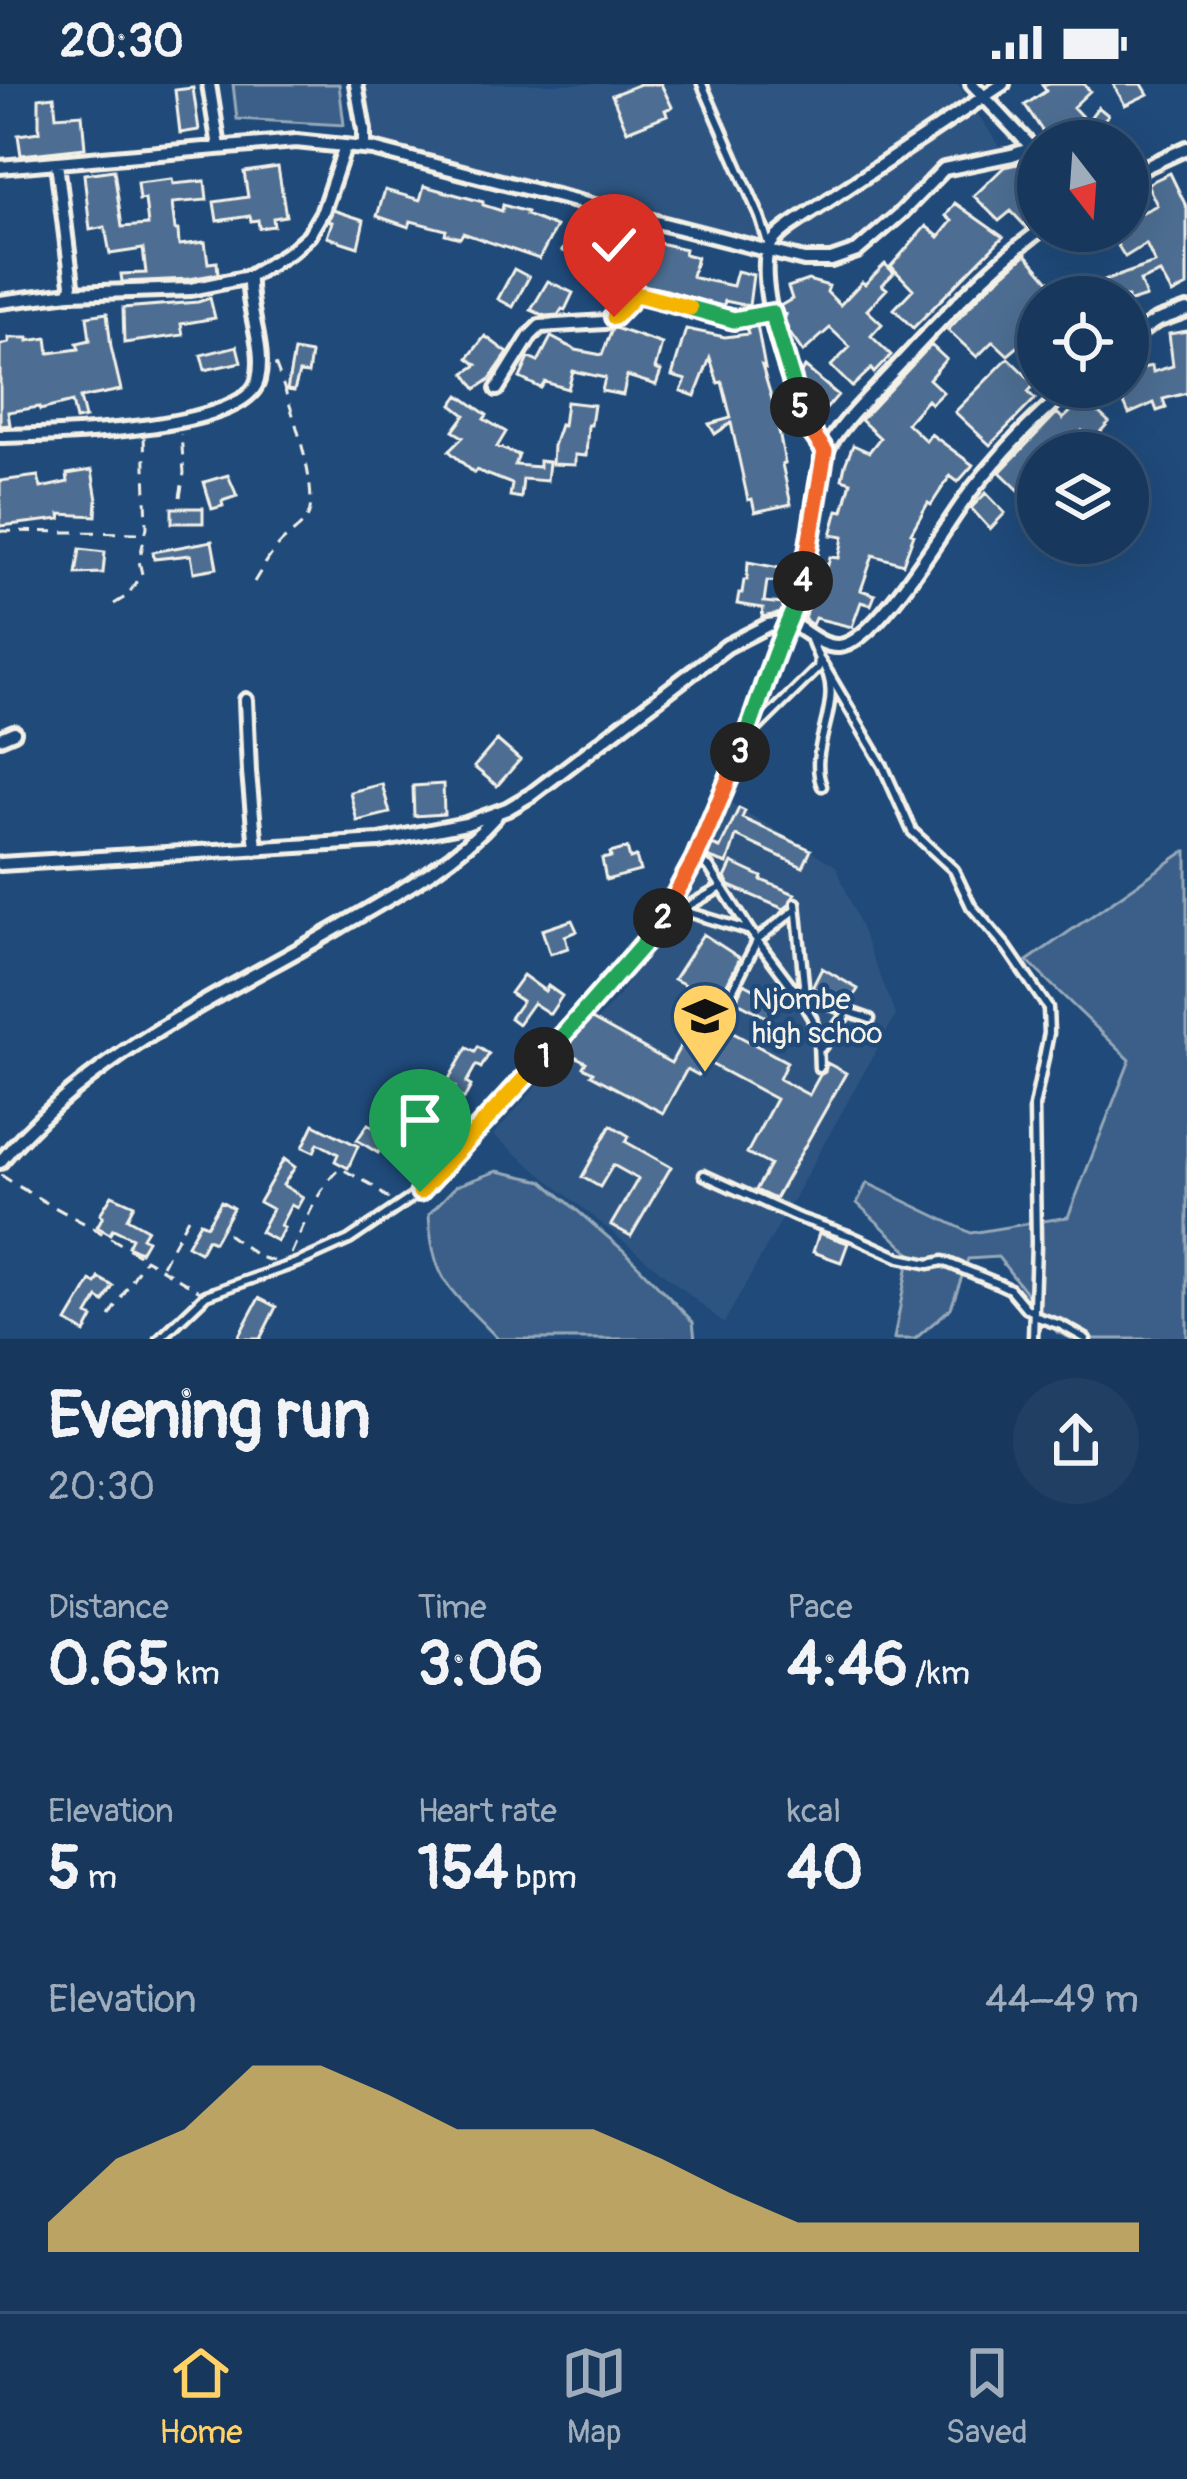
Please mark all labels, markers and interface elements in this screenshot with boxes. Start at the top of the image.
text: 20:30 [60,14,184,70]
north arrow [1017,120,1149,252]
map controls [1017,120,1149,564]
pin [563,194,665,317]
icon: check [581,212,647,278]
button: locate [1017,276,1149,408]
pin: 5 [770,377,830,437]
text: 5 [791,386,809,427]
button: layers [1017,432,1149,564]
pin: 4 [773,551,833,611]
text: 4 [793,560,813,601]
pin: 3 [710,722,770,782]
text: 3 [731,731,749,772]
pin: 2 [633,888,693,948]
text: 2 [654,897,672,938]
school or university icon: Njombe high schoo [670,981,740,1075]
place label: Njombe high schoo [752,981,883,1052]
pin: 1 [514,1027,574,1087]
text: 1 [538,1036,550,1077]
pin [369,1069,471,1192]
icon: arrive [387,1087,453,1153]
text: Evening run [48,1375,371,1458]
button: share [1013,1378,1139,1504]
text: 20:30 [48,1462,155,1511]
text: Distance [48,1587,169,1628]
text: Time [418,1587,487,1628]
text: Pace [787,1587,853,1628]
text: 0.65 [48,1628,170,1703]
text: 3:06 [418,1628,543,1703]
text: 4:46 [787,1628,908,1703]
text: km [170,1653,220,1694]
text: /km [908,1653,970,1694]
text: Elevation [48,1791,174,1832]
text: Heart rate [418,1791,557,1832]
text: kcal [787,1791,841,1832]
text: 5 [48,1832,81,1907]
text: 154 [418,1832,508,1907]
text: 40 [787,1832,863,1907]
text: m [81,1857,117,1898]
text: bpm [508,1857,577,1898]
text: Elevation [48,1975,197,2024]
text: 44–49 m [985,1975,1139,2024]
tab: Home [159,2340,243,2453]
tab: Map [561,2340,627,2453]
tab: Saved [946,2340,1028,2453]

